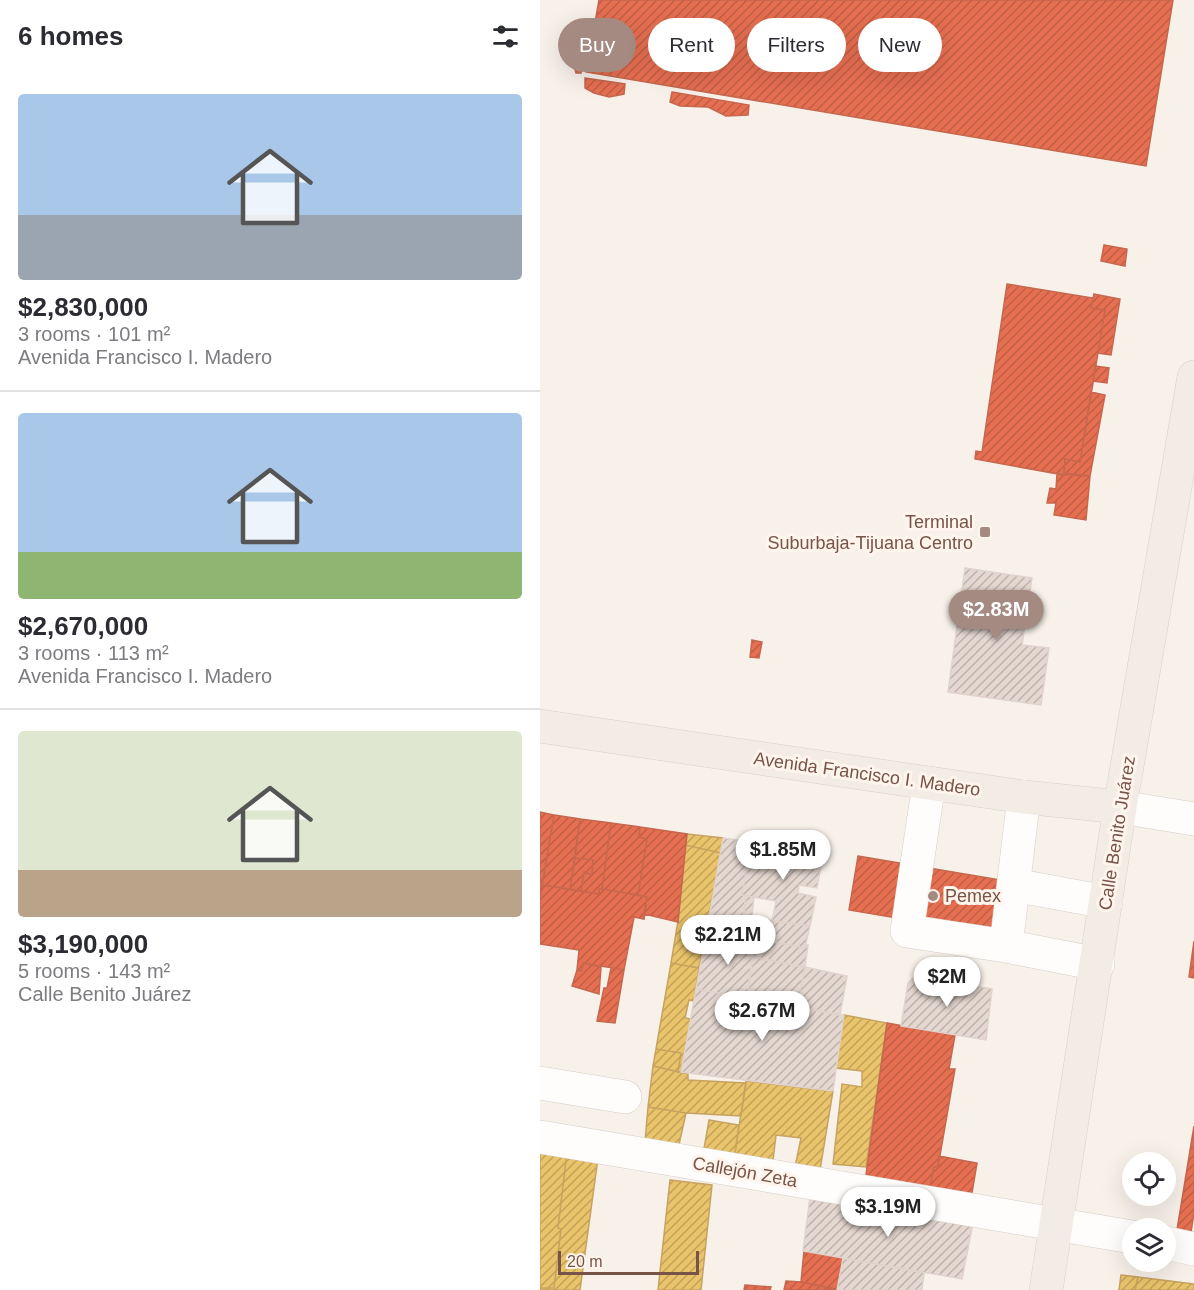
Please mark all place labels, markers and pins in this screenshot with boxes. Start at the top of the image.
place label: Terminal Suburbaja-Tijuana Centro [768,512,973,553]
marker: Terminal Suburbaja-Tijuana Centro [978,525,992,539]
pin: $2.83M [947,590,1045,641]
pin: $1.85M [734,830,832,881]
place label: Pemex [945,886,1001,906]
marker: Pemex [926,889,940,903]
pin: $2.21M [679,915,777,966]
pin: $2M [918,957,976,1008]
pin: $2.67M [713,991,811,1042]
pin: $3.19M [839,1187,937,1238]

